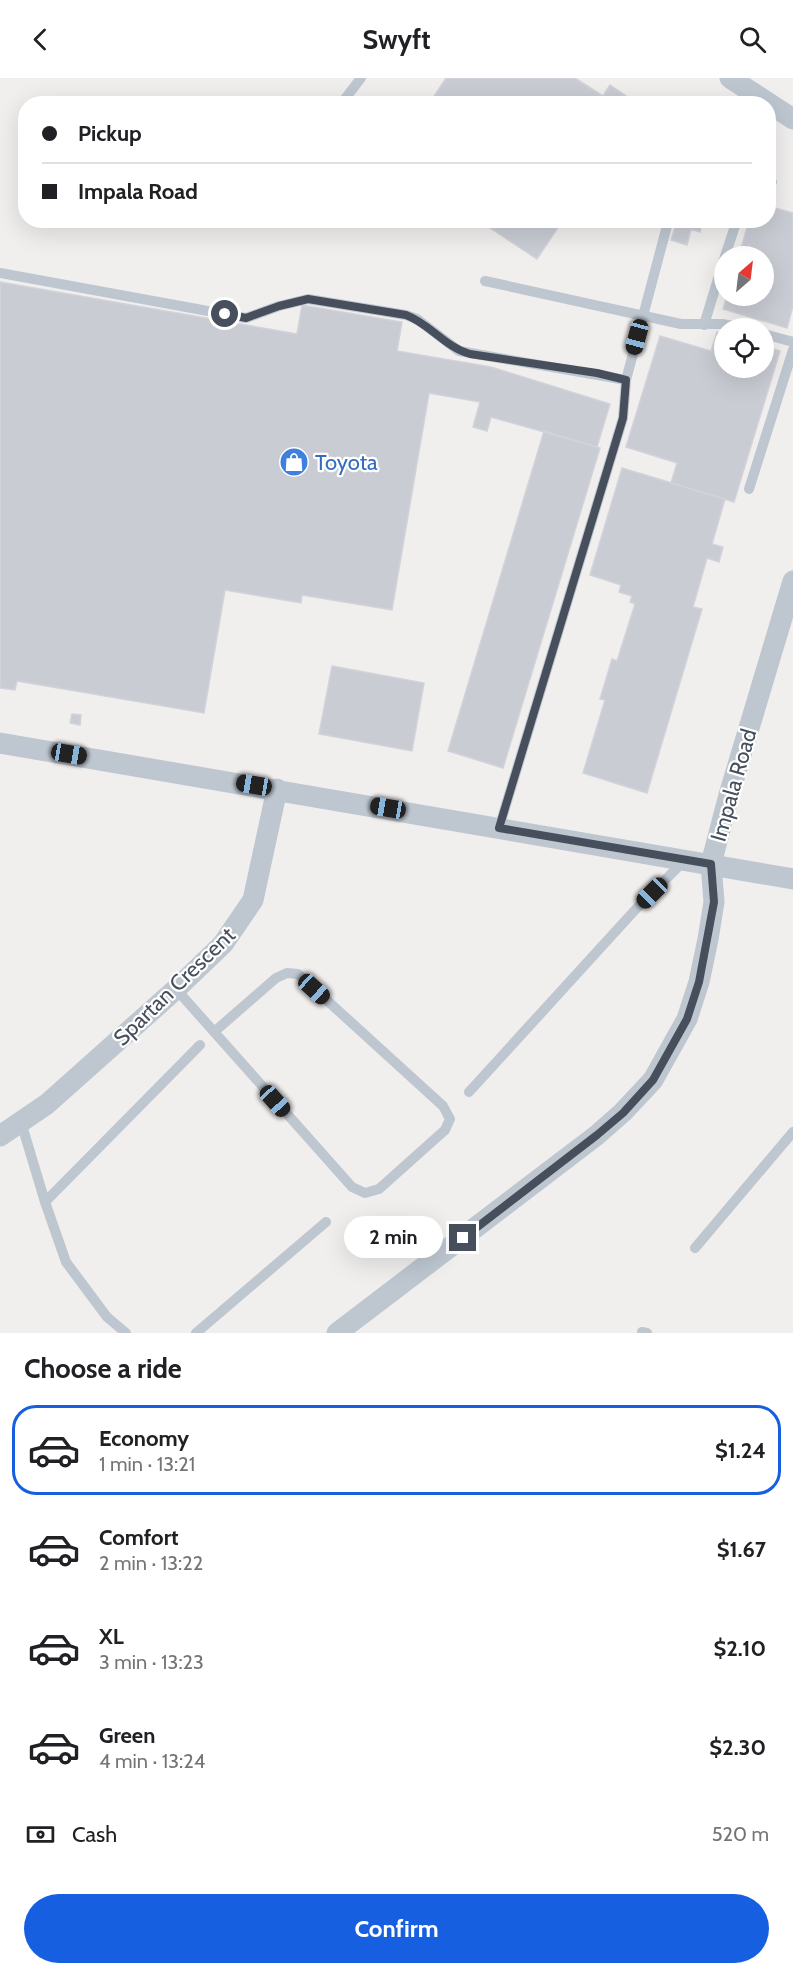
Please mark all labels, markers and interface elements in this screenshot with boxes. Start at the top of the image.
icon: back [24,23,57,56]
text: Swyft [363,23,431,56]
icon: search [736,23,769,56]
text: Pickup [78,120,142,147]
text: Impala Road [78,178,198,205]
north arrow [714,246,774,306]
map controls [714,246,774,378]
route start [211,300,238,327]
car [624,317,650,357]
button: locate [714,318,774,378]
shop icon: Toyota [278,446,310,478]
place label: Toyota [315,449,378,476]
street label: Impala Road [705,726,762,845]
car [50,742,88,766]
car [235,773,273,797]
car [369,796,407,820]
car [633,874,671,912]
street label: Spartan Crescent [108,921,241,1051]
car [295,970,333,1008]
car [256,1082,294,1120]
callout: 2 min [343,1217,442,1259]
route end [449,1224,476,1251]
text: 2 min [369,1225,418,1249]
text: Choose a ride [24,1352,182,1385]
icon: car [27,1423,81,1477]
text: Economy [99,1425,189,1452]
text: $1.24 [715,1437,766,1464]
text: 1 min · 13:21 [99,1452,195,1476]
icon: car [27,1522,81,1576]
text: Comfort [99,1524,178,1551]
text: $1.67 [717,1536,766,1563]
text: 2 min · 13:22 [99,1551,203,1575]
icon: car [27,1621,81,1675]
text: XL [99,1623,124,1650]
text: $2.10 [713,1635,766,1662]
text: 3 min · 13:23 [99,1650,204,1674]
icon: car [27,1720,81,1774]
text: Green [99,1722,155,1749]
text: $2.30 [709,1734,766,1761]
text: 4 min · 13:24 [99,1749,205,1773]
icon: cash [24,1818,57,1851]
text: Cash [72,1821,117,1848]
text: 520 m [712,1822,769,1846]
button: Confirm [24,1894,769,1963]

